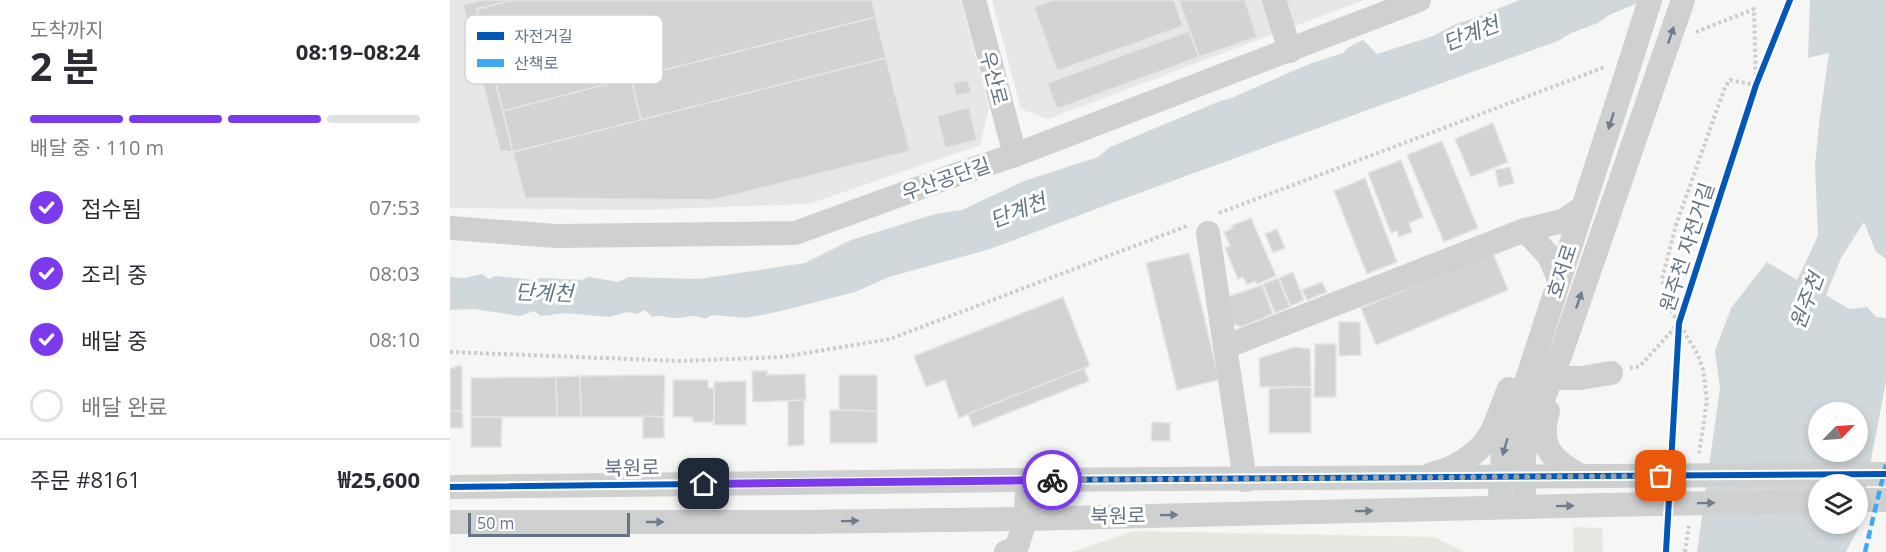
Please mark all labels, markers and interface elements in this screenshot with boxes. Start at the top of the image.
water label: 단계천 [1439,9,1505,57]
legend [465,15,663,84]
text: 도착까지 [30,16,104,43]
text: 자전거길 [514,25,573,47]
one-way arrow [1667,25,1677,43]
text: 08:19–08:24 [296,36,420,66]
text: 2 분 [30,39,98,92]
street label: 우산로 [974,48,1015,108]
text: 산책로 [514,52,558,74]
one-way arrow [1605,112,1615,130]
text: 배달 중 · 110 m [30,134,164,161]
street label: 우산공단길 [898,151,994,206]
street label: 원주천 자전거길 [1653,179,1720,315]
water label: 단계천 [986,186,1052,234]
icon: check [30,191,63,224]
text: 접수됨 [81,193,142,223]
text: 07:53 [369,194,420,221]
street label: 호저로 [1540,240,1583,301]
icon: check [30,257,63,290]
text: 조리 중 [81,259,147,289]
text: 08:03 [369,260,420,287]
water label: 원주천 [1783,266,1830,333]
water label: 단계천 [515,277,576,307]
one-way arrow [1575,291,1584,309]
icon: check [30,323,63,356]
text: 배달 중 [81,325,147,355]
text: 08:10 [369,326,420,353]
text: 배달 완료 [81,391,168,421]
north arrow [1808,402,1868,462]
map controls [1808,402,1868,534]
one-way arrow [1500,438,1509,456]
courier [1022,450,1082,510]
pin [1635,450,1686,501]
street label: 북원로 [604,454,660,481]
pin [678,458,729,509]
icon: bag [1644,459,1677,492]
text: 주문 #8161 [30,464,141,494]
text: ₩25,600 [338,464,420,494]
icon: bike [1036,464,1069,497]
icon: home [687,467,720,500]
button: layers [1808,474,1868,534]
one-way arrow [1696,498,1715,508]
one-way arrow [1555,501,1574,511]
street label: 북원로 [1090,502,1146,529]
one-way arrow [1354,506,1373,516]
scale bar [468,510,630,538]
one-way arrow [1159,511,1178,520]
text: 50 m [477,512,514,534]
one-way arrow [841,516,860,526]
one-way arrow [646,517,665,527]

